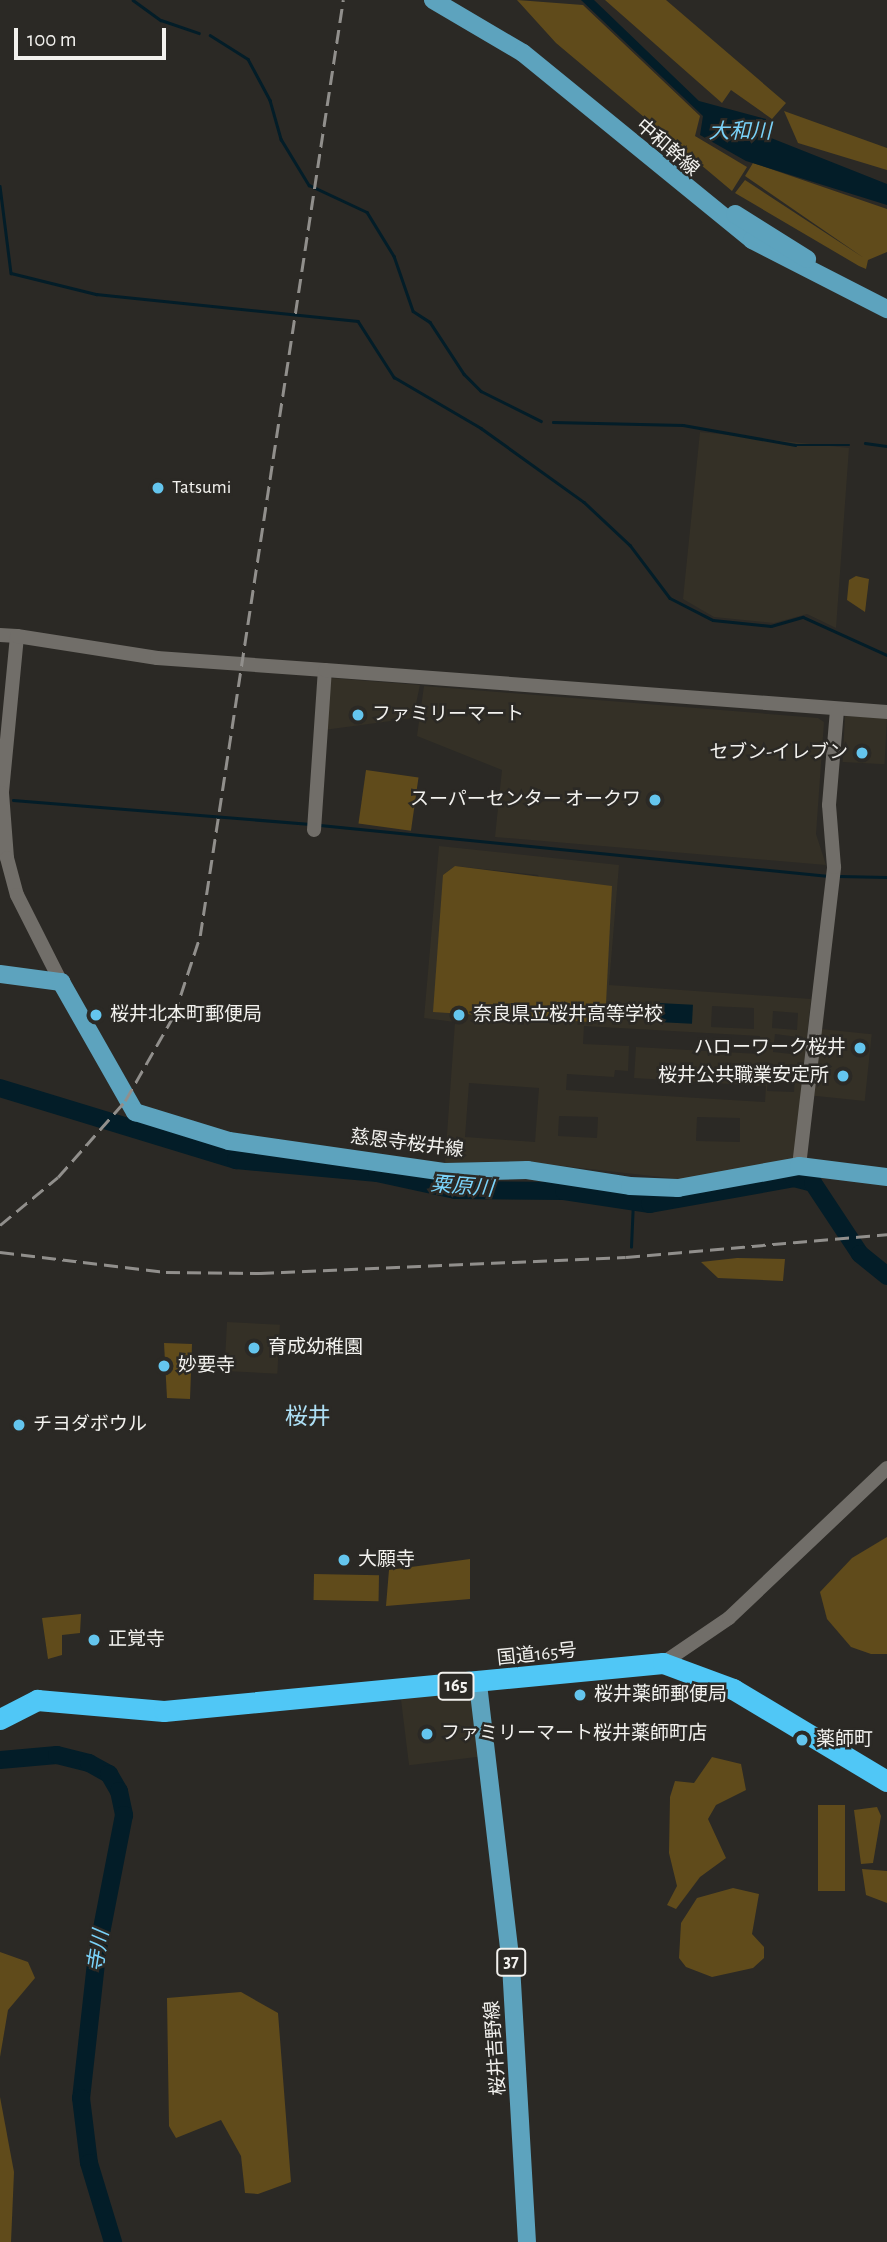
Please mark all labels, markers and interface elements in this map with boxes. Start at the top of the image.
scale bar [18,14,170,58]
text: 100 m [27,29,77,50]
street label: 中和幹線 [631,114,703,182]
water label: 大和川 [709,119,771,145]
place label: Tatsumi [172,477,231,499]
marker: Tatsumi [150,480,166,496]
place label: ファミリーマート [372,704,524,726]
marker: ファミリーマート [350,707,366,723]
place label: セブン-イレブン [709,742,848,764]
marker: セブン-イレブン [854,745,870,761]
place label: スーパーセンター オークワ [410,789,641,811]
marker: スーパーセンター オークワ [647,792,663,808]
place label: 桜井北本町郵便局 [110,1004,262,1026]
place label: 奈良県立桜井高等学校 [473,1004,663,1026]
marker: 桜井北本町郵便局 [88,1007,104,1023]
marker: 奈良県立桜井高等学校 [451,1007,467,1023]
place label: ハローワーク桜井 [694,1037,846,1059]
marker: ハローワーク桜井 [852,1040,868,1056]
place label: 桜井公共職業安定所 [658,1065,829,1087]
marker: 桜井公共職業安定所 [835,1068,851,1084]
street label: 慈恩寺桜井線 [349,1126,465,1162]
water label: 粟原川 [430,1172,494,1202]
place label: 育成幼稚園 [268,1337,363,1359]
marker: 育成幼稚園 [246,1340,262,1356]
place label: 妙要寺 [178,1355,235,1377]
marker: 妙要寺 [156,1358,172,1374]
district label: 桜井 [285,1404,331,1432]
place label: チヨダボウル [33,1414,147,1436]
marker: チヨダボウル [11,1417,27,1433]
place label: 大願寺 [358,1549,415,1571]
marker: 大願寺 [336,1552,352,1568]
place label: 正覚寺 [108,1629,165,1651]
marker: 正覚寺 [86,1632,102,1648]
street label: 国道165号 [496,1639,578,1671]
road number: 165 [437,1672,475,1700]
place label: 桜井薬師郵便局 [594,1684,727,1706]
marker: 桜井薬師郵便局 [572,1687,588,1703]
place label: ファミリーマート桜井薬師町店 [441,1723,707,1745]
marker: ファミリーマート桜井薬師町店 [419,1726,435,1742]
place label: 薬師町 [816,1729,873,1751]
marker: 薬師町 [794,1732,810,1748]
water label: 寺川 [83,1928,115,1974]
road number: 37 [495,1948,527,1976]
street label: 桜井吉野線 [481,2000,511,2096]

